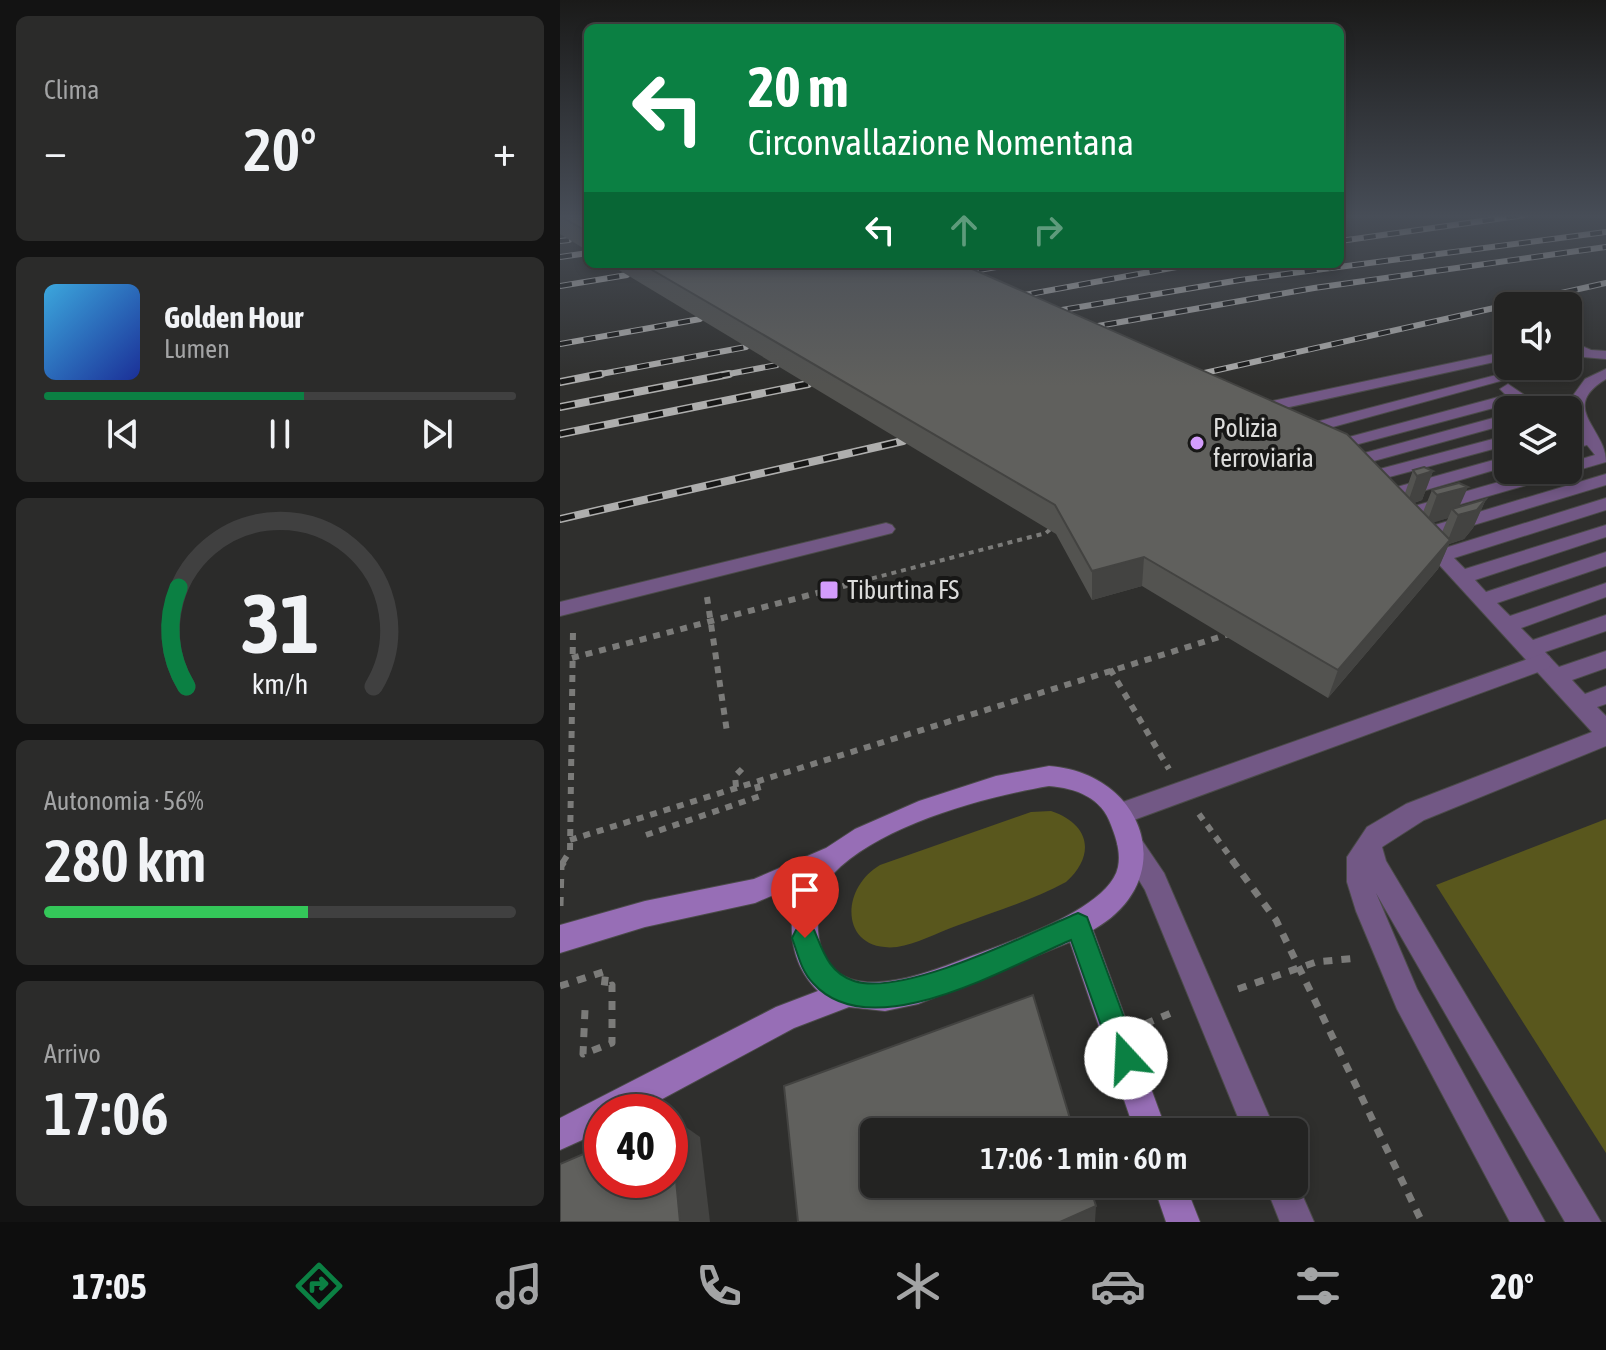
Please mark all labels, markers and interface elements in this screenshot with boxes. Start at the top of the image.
text: 20 m [748,55,849,119]
icon: left [616,56,720,160]
text: Clima [44,75,99,105]
text: 20° [244,115,316,184]
text: Circonvallazione Nomentana [748,121,1134,163]
text: − [44,125,67,175]
text: + [493,125,516,175]
icon: left [858,208,902,252]
icon: ahead [942,208,986,252]
icon: right [1026,208,1070,252]
map controls [1494,292,1582,484]
button: sound [1494,292,1582,380]
text: Golden Hour [164,300,303,334]
text: Lumen [164,334,230,364]
button: layers [1494,396,1582,484]
icon: previous [101,412,145,456]
icon: pause [258,412,302,456]
icon: next [415,412,459,456]
place label: Polizia ferroviaria [1213,413,1314,473]
marker: Polizia ferroviaria [1188,434,1206,452]
text: 31 [241,575,319,671]
place label: Tiburtina FS [847,575,959,605]
marker: Tiburtina FS [818,579,840,601]
text: km/h [252,667,308,700]
text: Autonomia · 56% [44,786,204,816]
text: 280 km [44,826,206,895]
pin [771,856,839,938]
icon: arrive [783,868,827,912]
position arrow [1084,1016,1168,1100]
text: Arrivo [44,1039,101,1069]
text: 17:06 [44,1079,169,1148]
speed limit sign: 40 [584,1094,688,1198]
text: 17:06 · 1 min · 60 m [981,1141,1187,1175]
icon: directions [291,1258,347,1314]
icon: music [491,1258,547,1314]
icon: phone [691,1258,747,1314]
icon: climate [890,1258,946,1314]
icon: car [1090,1258,1146,1314]
icon: filters [1290,1258,1346,1314]
text: 17:05 [72,1265,147,1307]
text: 20° [1490,1265,1534,1307]

